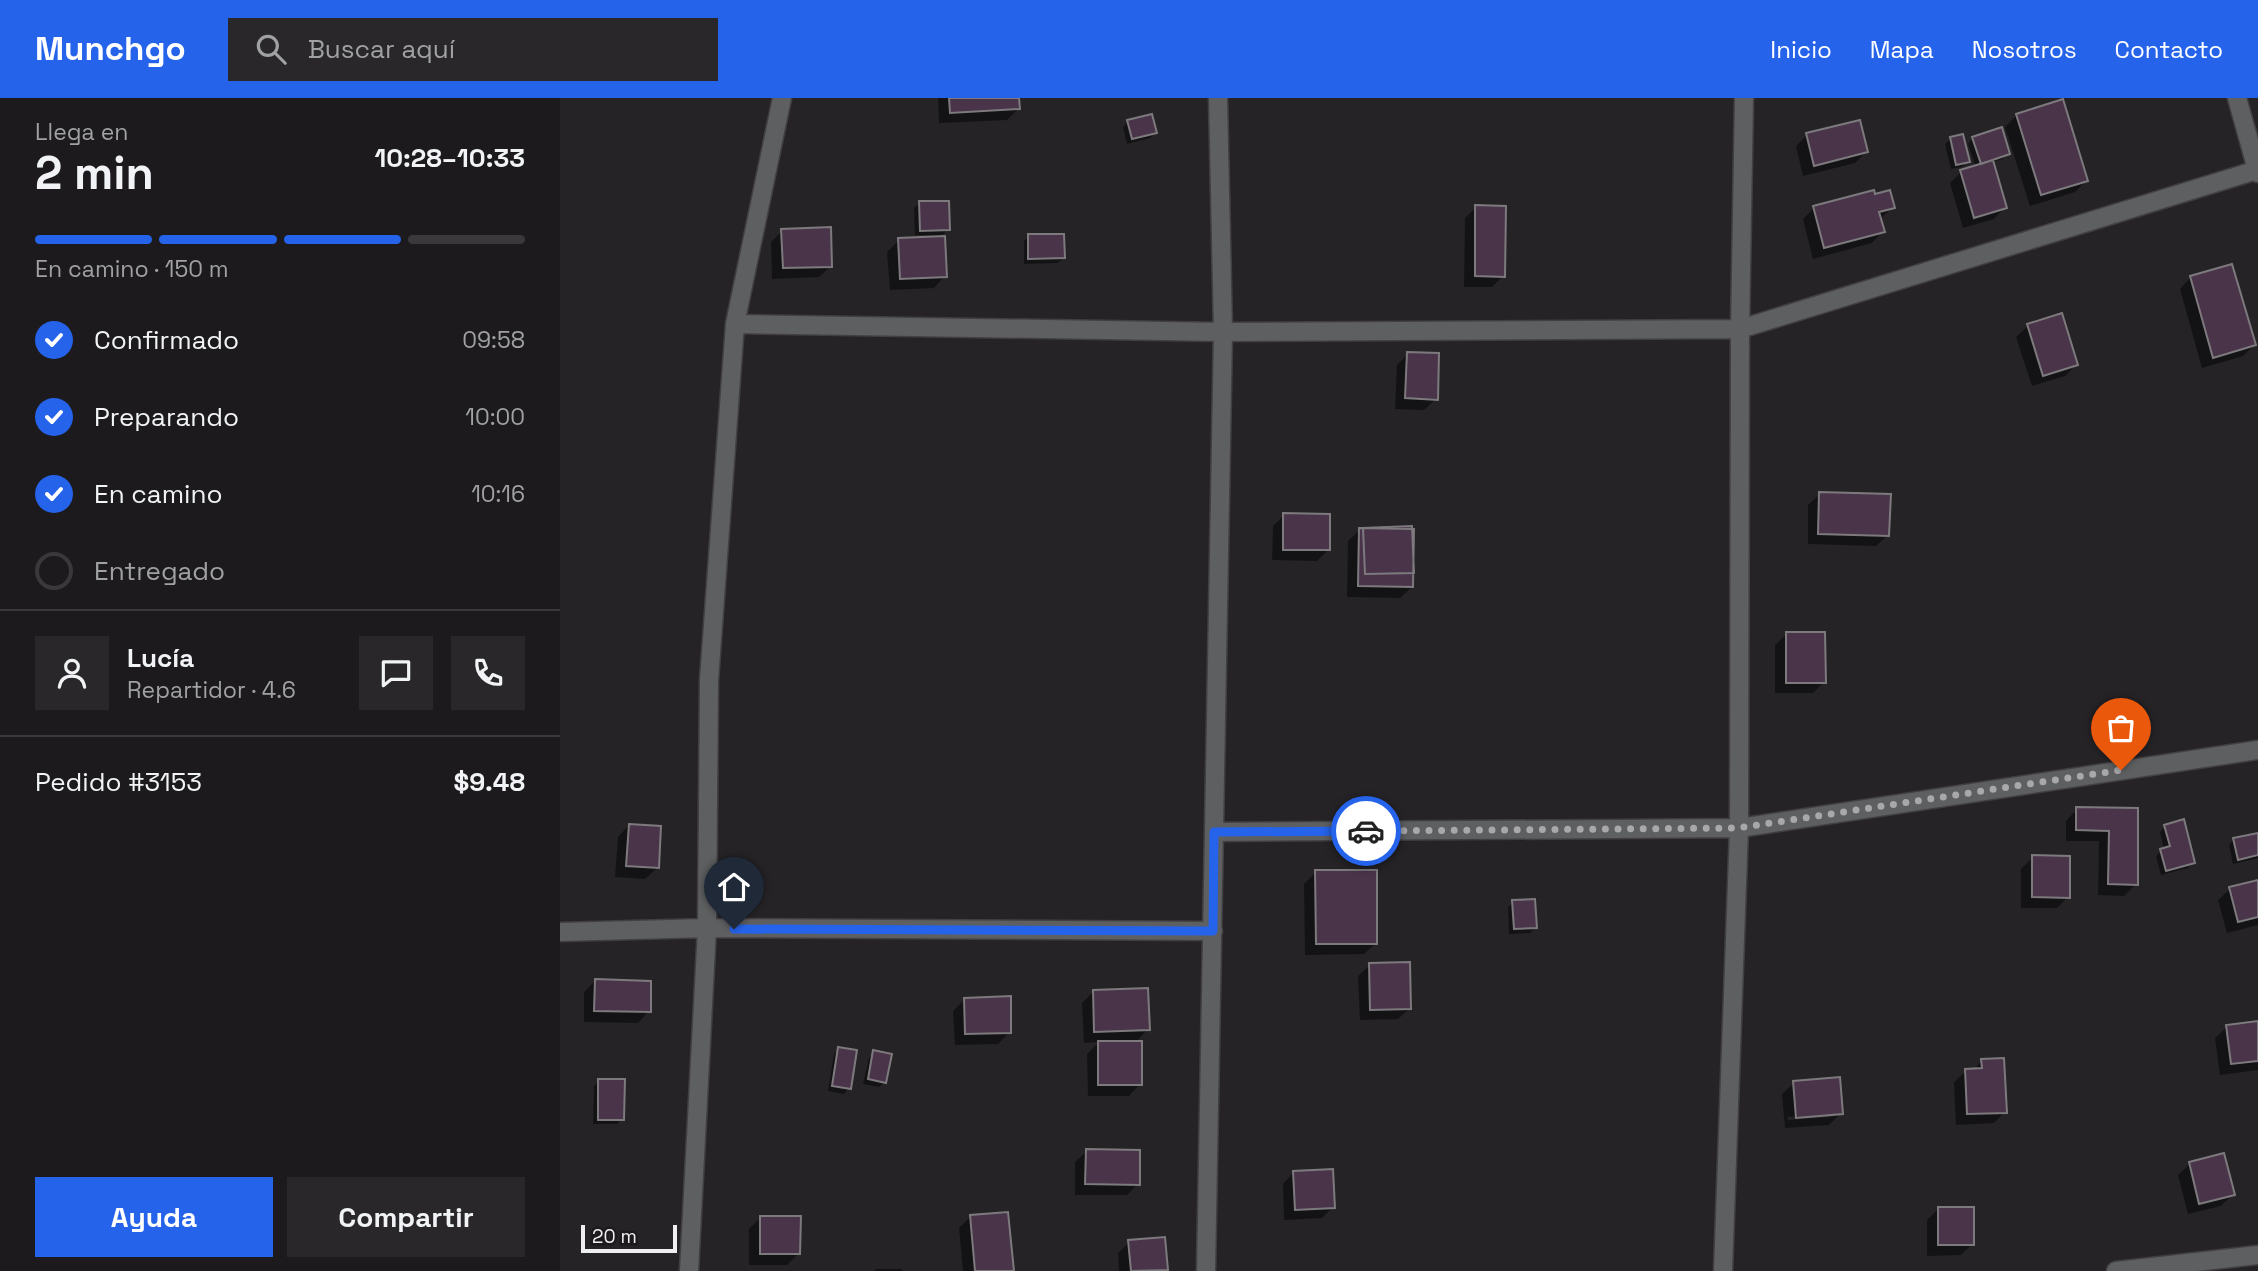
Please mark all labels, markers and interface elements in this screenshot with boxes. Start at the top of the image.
search box [228,18,718,81]
text: Munchgo [35,28,186,70]
icon: search [252,30,290,68]
text: Buscar aquí [308,32,455,66]
text: Inicio [1770,34,1832,65]
text: Mapa [1870,34,1934,65]
text: Nosotros [1972,34,2077,65]
text: Contacto [2115,34,2223,65]
text: Llega en [35,117,128,147]
text: 10:28–10:33 [374,141,525,175]
text: 2 min [35,144,154,202]
text: En camino · 150 m [35,254,229,284]
icon: check [35,321,73,359]
text: Confirmado [94,323,239,357]
text: 09:58 [462,325,525,355]
icon: check [35,398,73,436]
text: Preparando [94,400,239,434]
text: 10:00 [465,402,525,432]
icon: check [35,475,73,513]
text: En camino [94,477,223,511]
text: 10:16 [471,479,525,509]
text: Entregado [94,554,225,588]
button: person [35,636,109,710]
button: chat [359,636,433,710]
button: phone [451,636,525,710]
text: Lucía [127,641,194,675]
text: Repartidor · 4.6 [127,675,296,705]
pin [2091,698,2151,770]
icon: bag [2102,709,2140,747]
text: Pedido #3153 [35,765,202,799]
text: $9.48 [454,765,525,799]
courier [1331,796,1401,866]
icon: car [1347,812,1385,850]
pin [704,857,764,929]
icon: home [715,868,753,906]
button: Ayuda [35,1177,273,1257]
button: Compartir [287,1177,525,1257]
scale bar [581,1222,677,1254]
text: 20 m [592,1224,637,1249]

